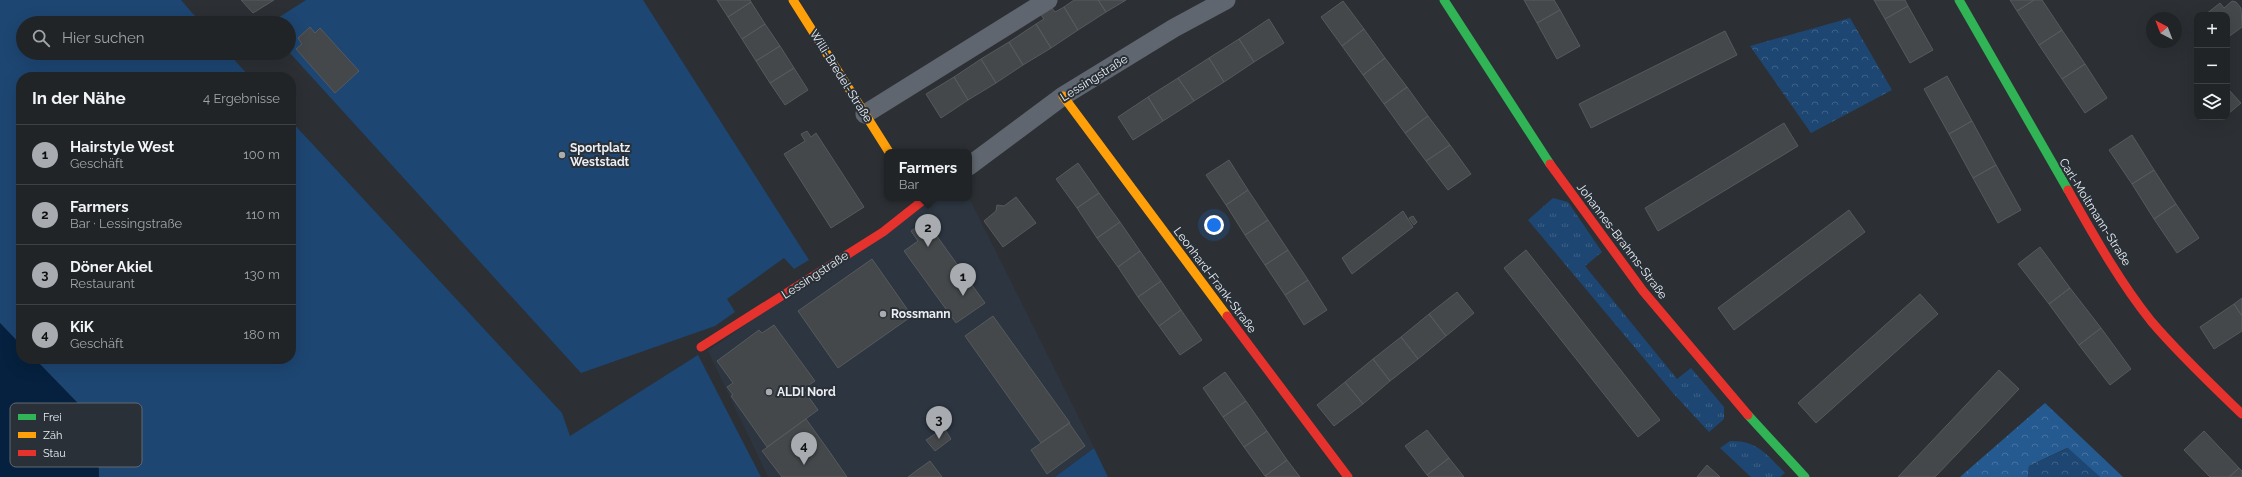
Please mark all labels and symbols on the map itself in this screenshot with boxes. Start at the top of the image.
north arrow [2146,12,2182,48]
street label: Willi-Bredel-Straße [807,27,875,125]
street label: Lessingstraße [1058,52,1130,104]
place label: Sportplatz Weststadt [570,141,630,169]
marker: Sportplatz Weststadt [557,150,567,160]
street label: Carl-Moltmann-Straße [2056,156,2134,268]
street label: Johannes-Brahms-Straße [1574,180,1670,302]
pin: 2 [915,214,941,247]
your location [1204,215,1224,235]
street label: Leonhard-Frank-Straße [1171,224,1259,336]
street label: Lessingstraße [779,248,851,302]
pin: 1 [950,263,976,296]
place label: Rossmann [891,307,950,321]
marker: Rossmann [878,309,888,319]
place label: ALDI Nord [777,385,836,399]
marker: ALDI Nord [764,387,774,397]
legend [10,403,142,467]
pin: 3 [926,406,952,439]
text: Frei [43,411,62,424]
text: Zäh [43,429,62,442]
pin: 4 [791,432,817,465]
text: Stau [43,447,66,460]

